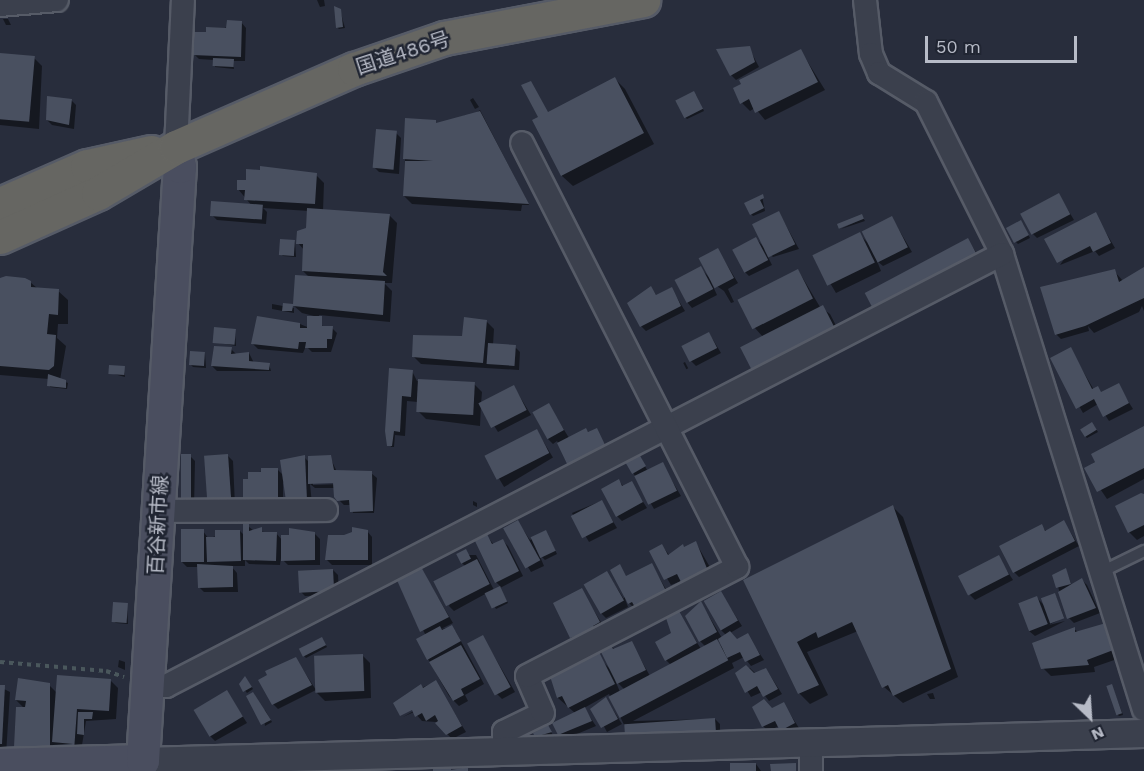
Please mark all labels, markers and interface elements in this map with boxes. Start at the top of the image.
scale bar [928,24,1080,62]
street label: 国道486号 [353,27,453,79]
text: 50 m [936,36,981,57]
street label: 百谷新市線 [143,474,173,576]
north arrow [1060,687,1120,747]
text: N [1088,723,1107,745]

